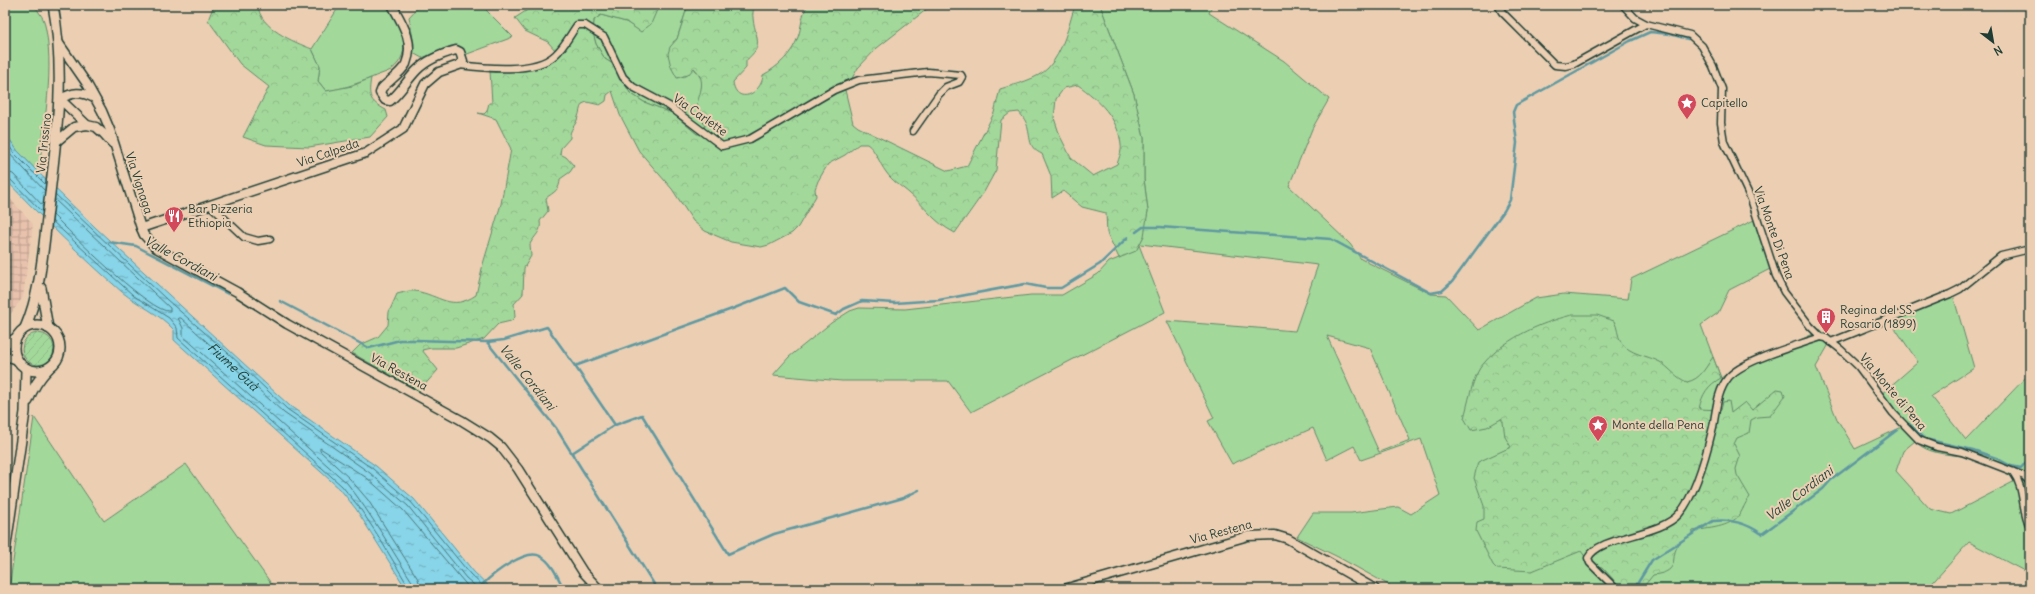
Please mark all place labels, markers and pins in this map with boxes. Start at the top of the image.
place icon: Capitello [1676,92,1698,120]
place label: Capitello [1701,95,1748,110]
place label: Bar Pizzeria Ethiopia [188,201,253,230]
restaurant icon: Bar Pizzeria Ethiopia [163,205,185,233]
place label: Regina del SS. Rosario (1899) [1840,302,1916,331]
building icon: Regina del SS. Rosario (1899) [1815,306,1837,334]
place icon: Monte della Pena [1587,414,1609,442]
place label: Monte della Pena [1612,417,1704,432]

